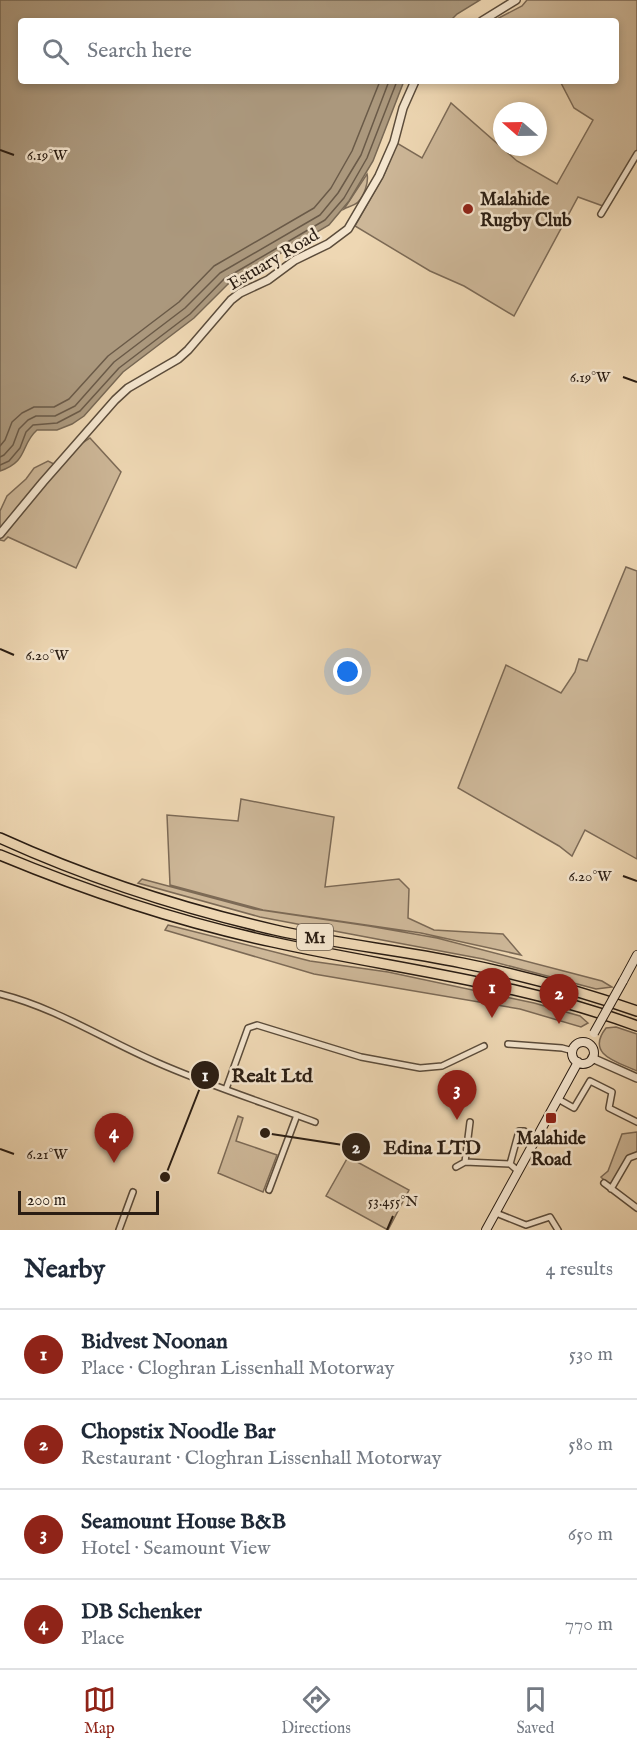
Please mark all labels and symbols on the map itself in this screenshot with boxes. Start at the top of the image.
north arrow [493,102,547,156]
text: 6.19°W [27,146,68,165]
place label: Malahide Rugby Club [480,189,572,233]
marker: Malahide Rugby Club [461,202,475,216]
street label: Estuary Road [224,224,324,296]
text: 6.19°W [570,368,611,387]
text: 6.20°W [25,646,69,665]
your location [333,657,362,686]
text: 6.20°W [568,867,612,886]
road number: M1 [297,924,333,950]
pin: 1 [472,968,512,1018]
pin: 2 [540,974,578,1024]
callout: Realt Ltd [190,1056,325,1094]
text: Realt Ltd [231,1064,314,1089]
text: 1 [202,1065,209,1088]
pin: 3 [438,1070,476,1120]
marker: Malahide Road [544,1111,558,1125]
pin: 4 [94,1114,134,1163]
callout: Edina LTD [341,1128,492,1166]
place label: Malahide Road [516,1128,587,1172]
text: Edina LTD [383,1136,481,1161]
text: 2 [352,1137,361,1160]
text: 6.21°W [26,1145,68,1164]
scale bar [18,1188,159,1216]
text: 53.455°N [368,1192,418,1211]

